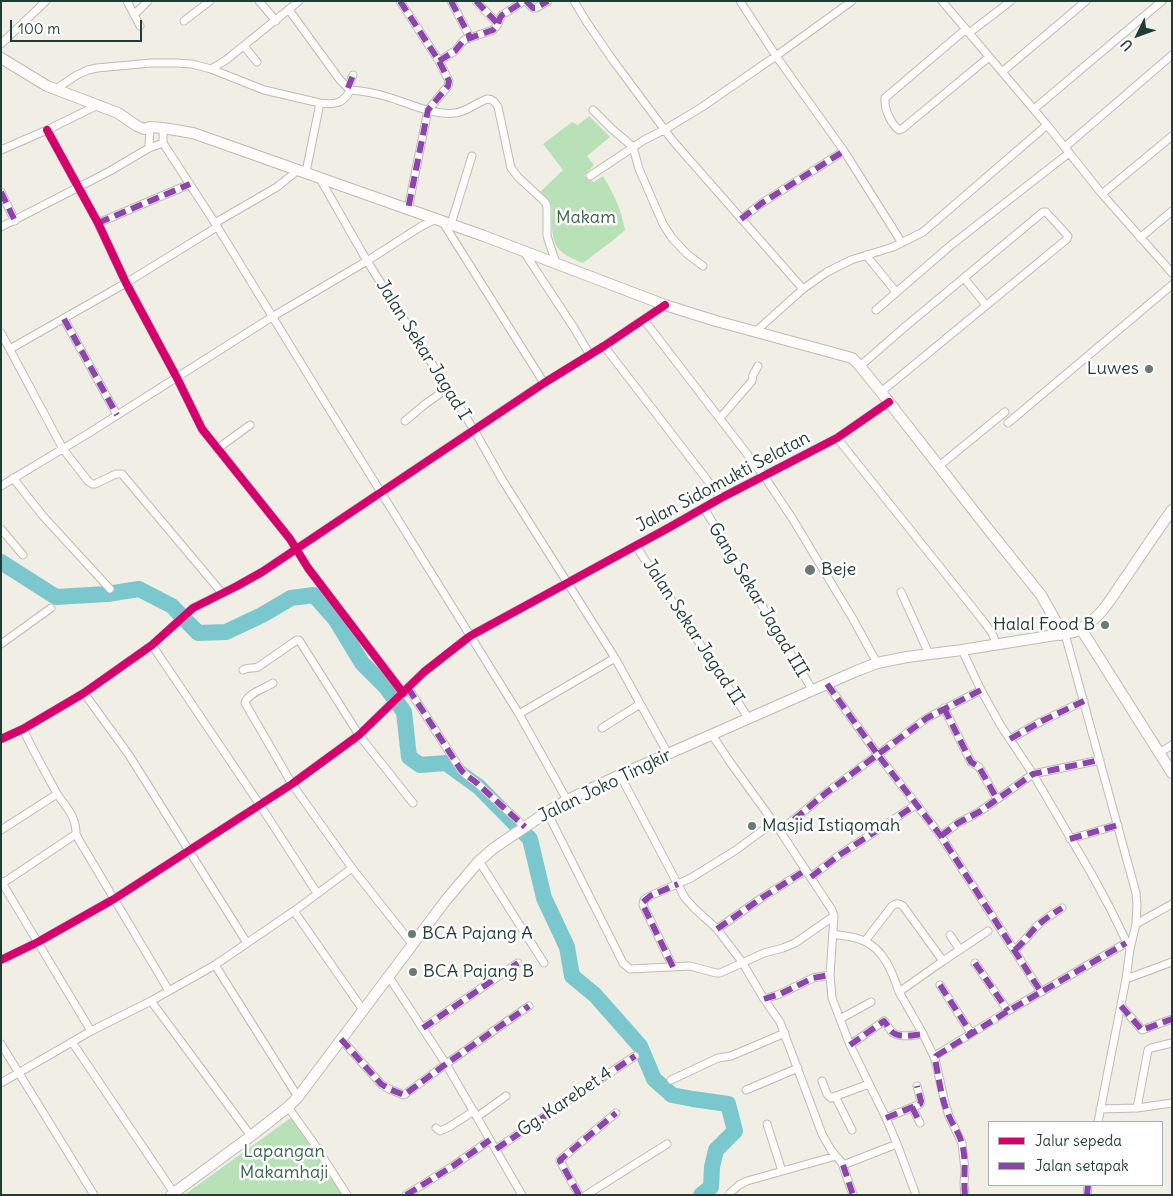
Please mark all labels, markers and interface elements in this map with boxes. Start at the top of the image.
scale bar [12,10,145,42]
north arrow [1113,10,1163,60]
text: 100 m [18,19,60,38]
text: U [1117,35,1137,55]
park label: Makam [556,207,616,229]
street label: Jalan Sekar Jagad I [371,276,475,424]
place label: Luwes [1087,358,1139,380]
marker: Luwes [1143,363,1155,375]
street label: Jalan Sidomukti Selatan [632,427,814,537]
street label: Gang Sekar Jagad III [703,519,813,681]
street label: Jalan Sekar Jagad II [638,555,748,709]
place label: Beje [821,559,856,581]
marker: Beje [803,563,817,577]
place label: Halal Food B [993,614,1095,636]
marker: Halal Food B [1099,619,1111,631]
street label: Jalan Joko Tingkir [535,744,675,828]
place label: Masjid Istiqomah [762,815,901,837]
marker: Masjid Istiqomah [746,820,758,832]
place label: BCA Pajang A [422,923,533,945]
marker: BCA Pajang A [406,928,418,940]
place label: BCA Pajang B [423,961,534,983]
marker: BCA Pajang B [407,966,419,978]
street label: Gg. Karebet 4 [514,1063,616,1141]
legend [988,1121,1163,1186]
text: Jalur sepeda [1035,1131,1122,1150]
park label: Lapangan Makamhaji [240,1141,328,1184]
text: Jalan setapak [1035,1156,1129,1175]

